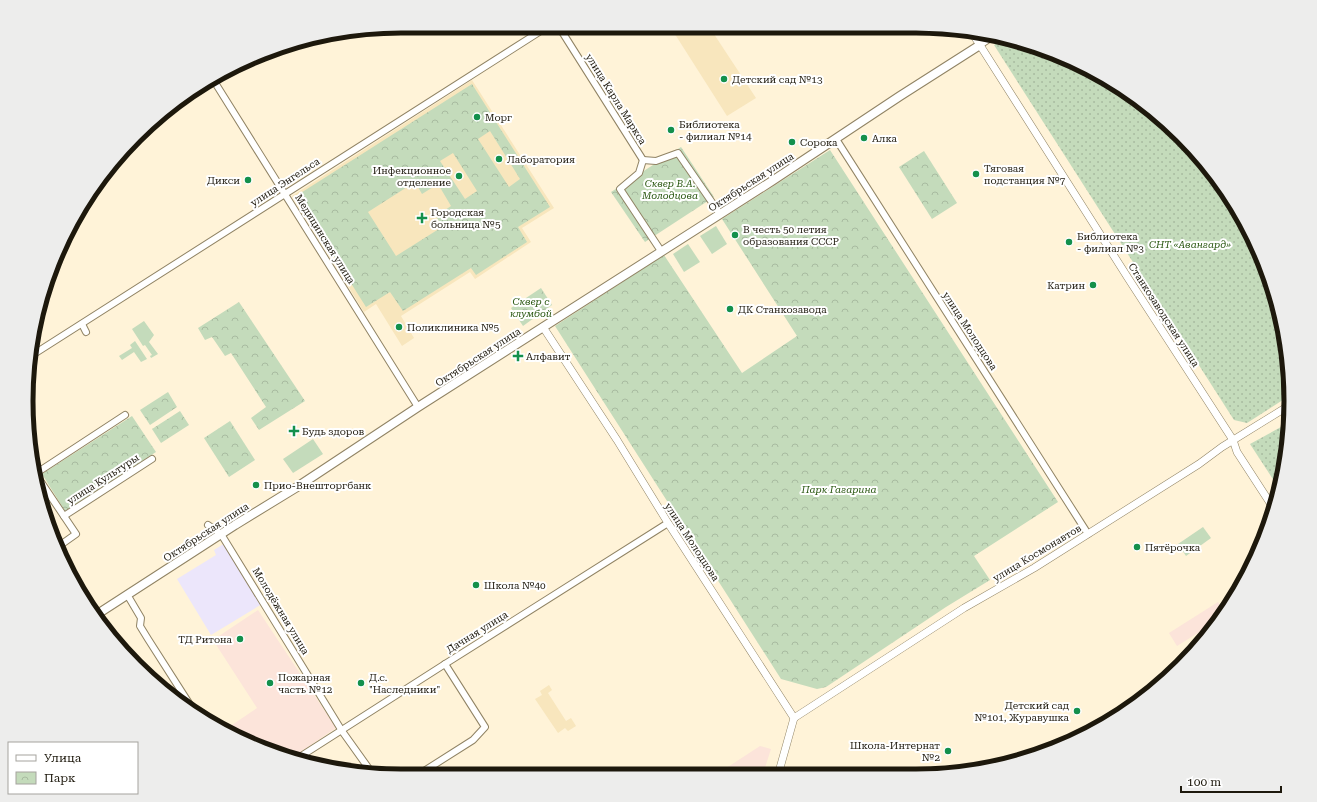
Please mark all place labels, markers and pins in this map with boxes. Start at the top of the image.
marker: Детский сад №13 [719,74,729,84]
place label: Детский сад №13 [732,74,823,85]
marker: Морг [472,112,482,122]
place label: Морг [485,112,512,123]
place label: Библиотека - филиал №14 [679,119,752,142]
marker: Библиотека - филиал №14 [666,125,676,135]
marker: Алка [859,133,869,143]
place label: Алка [872,133,898,144]
marker: Сорока [787,137,797,147]
place label: Сорока [800,137,838,148]
marker: Лаборатория [494,154,504,164]
place label: Лаборатория [507,154,575,165]
place label: Тяговая подстанция №7 [984,163,1066,186]
place label: Инфекционное отделение [373,165,452,188]
marker: Тяговая подстанция №7 [971,169,981,179]
marker: Инфекционное отделение [454,171,464,181]
place label: Дикси [207,175,240,186]
marker: Дикси [243,175,253,185]
place label: Городская больница №5 [431,207,501,230]
marker: Городская больница №5 [416,212,428,224]
place label: В честь 50 летия образования СССР [743,224,839,247]
marker: В честь 50 летия образования СССР [730,230,740,240]
place label: Библиотека - филиал №3 [1077,231,1144,254]
marker: Библиотека - филиал №3 [1064,237,1074,247]
place label: Катрин [1047,280,1085,291]
marker: Катрин [1088,280,1098,290]
marker: ДК Станкозавода [725,304,735,314]
place label: ДК Станкозавода [738,304,827,315]
marker: Поликлиника №5 [394,322,404,332]
place label: Поликлиника №5 [407,322,499,333]
marker: Алфавит [513,351,523,361]
place label: Алфавит [526,351,571,362]
marker: Будь здоров [289,426,299,436]
place label: Будь здоров [302,426,365,437]
marker: Прио-Внешторгбанк [251,480,261,490]
place label: Прио-Внешторгбанк [264,480,372,491]
marker: Пятёрочка [1132,542,1142,552]
place label: Пятёрочка [1145,542,1201,553]
marker: Школа №40 [471,580,481,590]
place label: Школа №40 [484,580,546,591]
place label: ТД Ритона [178,634,233,645]
marker: ТД Ритона [235,634,245,644]
place label: Пожарная часть №12 [278,672,333,695]
place label: Д.с. "Наследники" [369,672,440,695]
marker: Пожарная часть №12 [265,678,275,688]
marker: Д.с. "Наследники" [356,678,366,688]
place label: Детский сад №101, Журавушка [974,700,1070,723]
marker: Детский сад №101, Журавушка [1072,706,1082,716]
place label: Школа-Интернат №2 [850,740,940,763]
marker: Школа-Интернат №2 [943,746,953,756]

